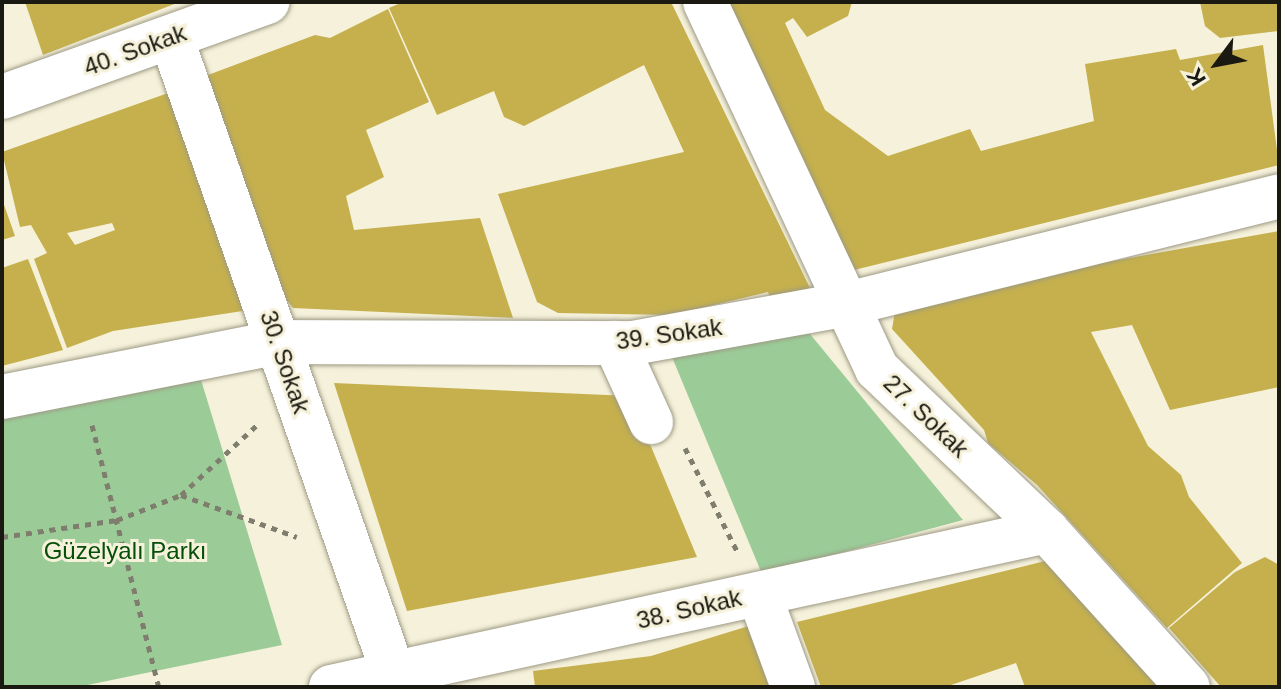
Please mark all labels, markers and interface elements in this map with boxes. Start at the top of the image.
street label: 40. Sokak [80,18,190,82]
north arrow [1177,24,1257,104]
text: K [1181,64,1211,90]
street label: 30. Sokak [254,307,316,417]
street label: 39. Sokak [614,312,724,356]
street label: 27. Sokak [878,369,974,463]
park label: Güzelyalı Parkı [44,537,206,565]
street label: 38. Sokak [634,583,744,635]

